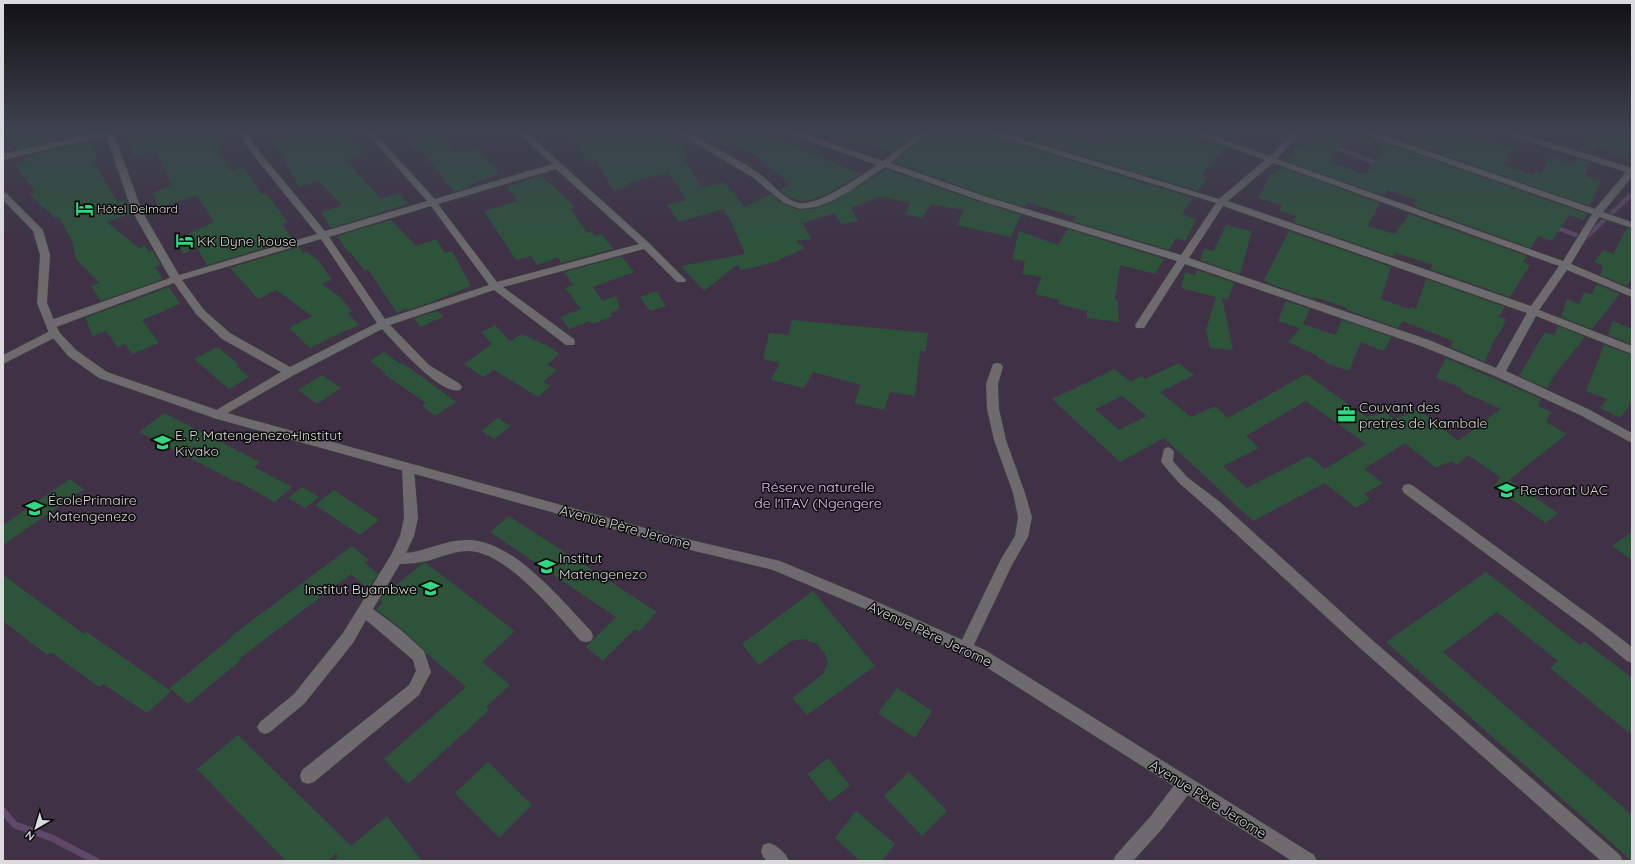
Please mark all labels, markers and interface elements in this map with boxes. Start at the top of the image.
hotel icon: Hôtel Delmard [74,198,94,218]
place label: Hôtel Delmard [97,201,178,216]
hotel icon: KK Dyne house [174,231,194,251]
place label: KK Dyne house [197,232,297,250]
place label: Couvant des pretres de Kambale [1359,398,1488,432]
office icon: Couvant des pretres de Kambale [1336,405,1356,425]
place label: E. P. Matengenezo+Institut Kivako [175,426,342,460]
school or university icon: E. P. Matengenezo+Institut Kivako [152,433,172,453]
park label: Réserve naturelle de l'ITAV (Ngengere [754,478,882,512]
school or university icon: Rectorat UAC [1497,480,1517,500]
place label: Rectorat UAC [1520,481,1608,499]
place label: ÉcolePrimaire Matengenezo [48,491,137,525]
school or university icon: ÉcolePrimaire Matengenezo [25,498,45,518]
street label: Avenue Père Jerome [558,501,693,553]
place label: Institut Matengenezo [559,549,647,583]
school or university icon: Institut Matengenezo [536,556,556,576]
school or university icon: Institut Byambwe [420,579,440,599]
place label: Institut Byambwe [305,580,417,598]
street label: Avenue Père Jerome [865,597,995,671]
street label: Avenue Père Jerome [1146,756,1270,842]
north arrow [16,808,56,848]
text: N [22,828,37,844]

